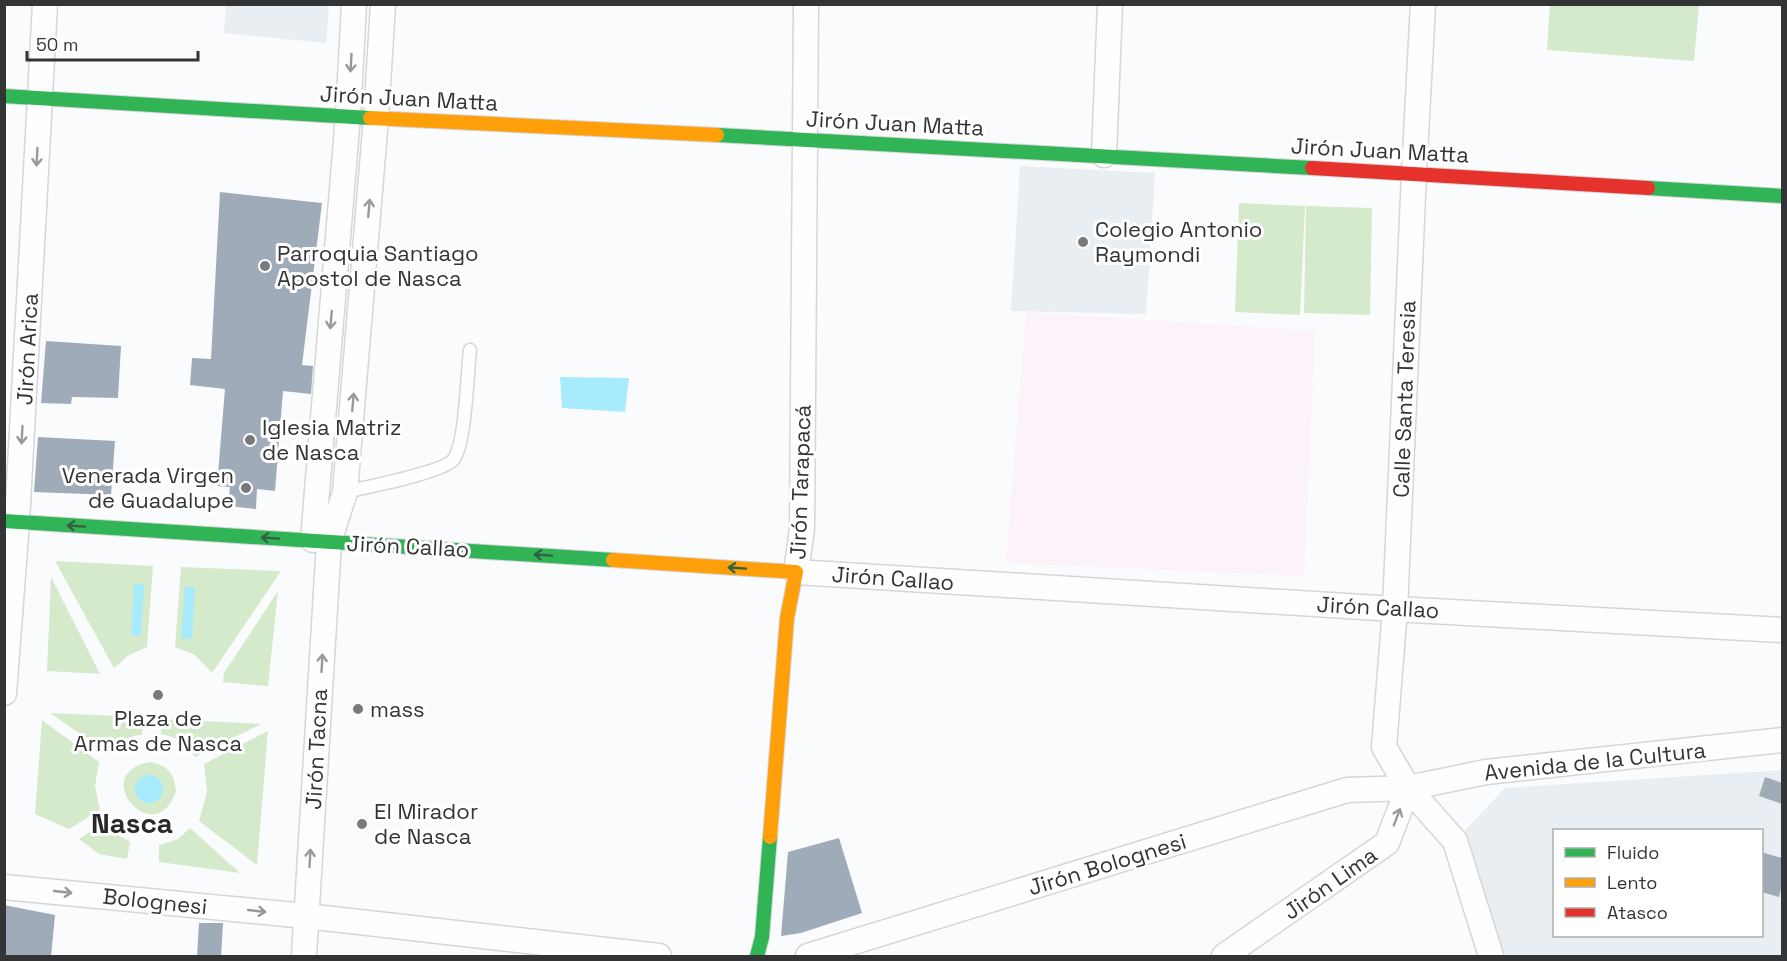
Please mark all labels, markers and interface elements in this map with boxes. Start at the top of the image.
scale bar [27,24,198,62]
text: 50 m [36,33,78,56]
one-way arrow [345,52,356,72]
street label: Jirón Juan Matta [319,79,499,117]
street label: Jirón Juan Matta [805,104,985,142]
street label: Jirón Juan Matta [1290,131,1470,169]
one-way arrow [31,146,42,166]
one-way arrow [363,198,374,218]
place label: Colegio Antonio Raymondi [1095,215,1262,268]
marker: Colegio Antonio Raymondi [1076,235,1090,249]
place label: Parroquia Santiago Apostol de Nasca [277,239,479,292]
marker: Parroquia Santiago Apostol de Nasca [258,259,272,273]
street label: Jirón Arica [10,292,44,406]
street label: Calle Santa Teresia [1387,299,1421,498]
one-way arrow [325,310,336,330]
one-way arrow [348,393,359,413]
street label: Jirón Tarapacá [783,404,817,560]
place label: Iglesia Matriz de Nasca [262,413,401,466]
one-way arrow [16,425,27,445]
marker: Iglesia Matriz de Nasca [243,433,257,447]
place label: Venerada Virgen de Guadalupe [62,461,234,514]
marker: Venerada Virgen de Guadalupe [239,481,253,495]
one-way arrow [66,520,86,531]
street label: Jirón Callao [346,529,470,563]
one-way arrow [261,532,281,543]
one-way arrow [533,549,553,560]
street label: Jirón Callao [831,560,955,596]
one-way arrow [728,562,748,573]
street label: Jirón Callao [1316,590,1440,624]
one-way arrow [316,654,327,674]
street label: Jirón Tacna [299,687,333,810]
marker: Plaza de Armas de Nasca [151,688,165,702]
place label: mass [370,695,425,723]
marker: mass [351,702,365,716]
place label: Plaza de Armas de Nasca [74,704,242,757]
street label: Avenida de la Cultura [1483,735,1708,787]
place label: El Mirador de Nasca [374,797,478,850]
district label: Nasca [91,805,173,841]
one-way arrow [1392,808,1403,826]
marker: El Mirador de Nasca [355,817,369,831]
street label: Jirón Bolognesi [1025,827,1189,901]
legend [1553,829,1763,937]
street label: Jirón Lima [1278,840,1383,925]
text: Fluido [1607,841,1659,864]
one-way arrow [305,848,316,868]
text: Lento [1607,871,1657,894]
street label: Bolognesi [101,882,209,920]
one-way arrow [52,887,72,898]
text: Atasco [1607,901,1668,924]
one-way arrow [246,906,266,917]

